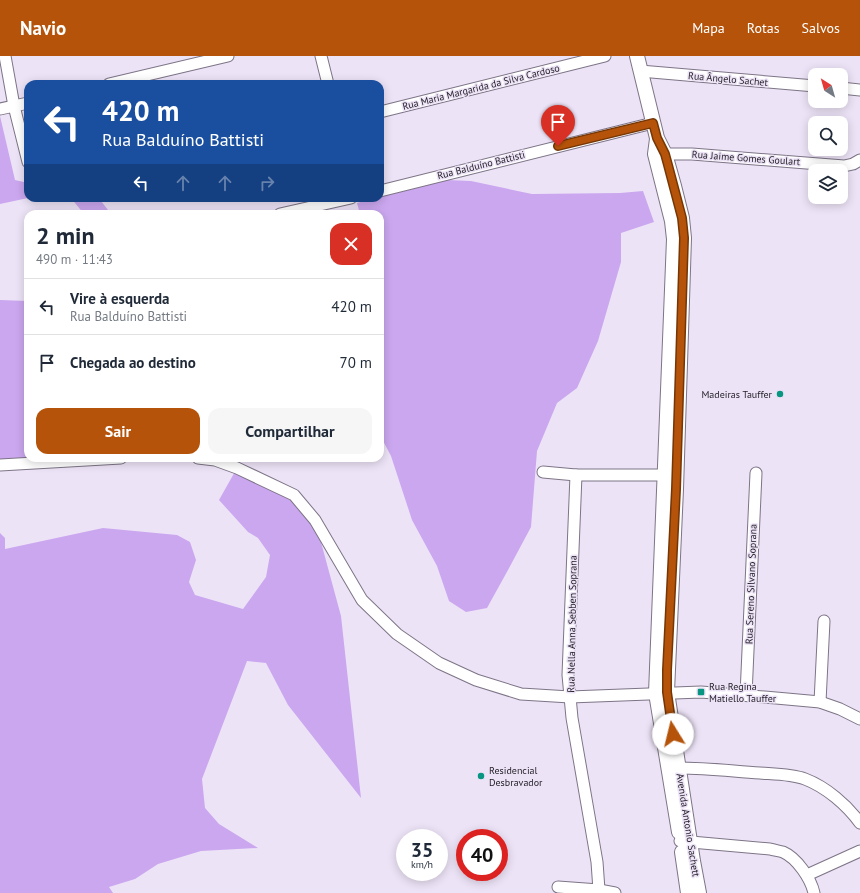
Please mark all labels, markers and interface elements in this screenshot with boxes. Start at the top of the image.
text: Navio [20,16,66,40]
text: Mapa [692,19,725,37]
text: Rotas [747,19,780,37]
text: Salvos [802,19,840,37]
street label: Rua Maria Margarida da Silva Cardoso [401,61,561,113]
north arrow [808,68,848,108]
map controls [808,68,848,204]
street label: Rua Ângelo Sachet [688,69,769,89]
text: 420 m [102,92,179,129]
icon: left [36,96,88,148]
pin [541,105,575,146]
icon: arrive [547,111,569,133]
button: search [808,116,848,156]
text: Rua Balduíno Battisti [102,128,264,151]
street label: Rua Balduíno Battisti [436,148,526,182]
street label: Rua Jaime Gomes Goulart [691,148,801,168]
button: layers [808,164,848,204]
icon: left [130,172,152,194]
icon: ahead [172,172,194,194]
icon: ahead [214,172,236,194]
icon: right [256,172,278,194]
text: 2 min [36,220,95,251]
button: close [330,223,372,265]
text: 490 m · 11:43 [36,251,113,268]
text: Vire à esquerda [70,289,169,308]
icon: left [36,296,58,318]
text: 420 m [331,297,372,316]
text: Rua Balduíno Battisti [70,308,187,325]
icon: arrive [36,352,58,374]
text: Chegada ao destino [70,353,196,372]
text: 70 m [339,353,372,372]
place label: Madeiras Tauffer [701,388,773,401]
marker: Madeiras Tauffer [775,389,785,399]
button: Sair [36,408,200,454]
button: Compartilhar [208,408,372,454]
street label: Rua Sereno Silvano Soprana [742,524,760,644]
street label: Rua Nella Anna Sebben Soprana [564,555,580,693]
place label: Rua Regina Matiello Tauffer [709,680,777,705]
marker: Rua Regina Matiello Tauffer [696,687,706,697]
position arrow [652,713,694,755]
place label: Residencial Desbravador [489,764,543,789]
marker: Residencial Desbravador [476,771,486,781]
street label: Avenida Antonio Sachett [673,772,703,878]
speed limit sign: 40 [456,829,508,881]
text: 35 [411,837,433,863]
text: km/h [411,858,433,871]

